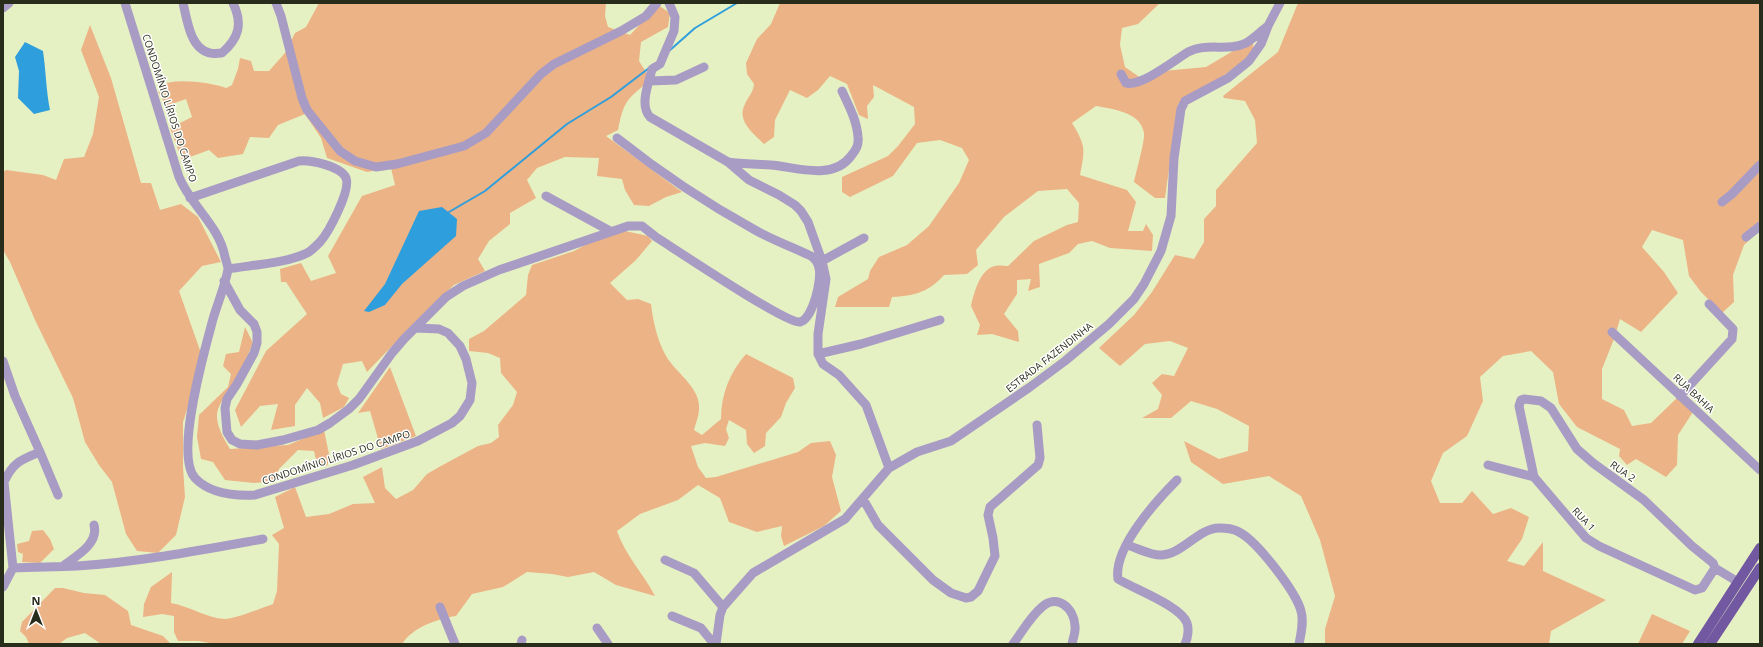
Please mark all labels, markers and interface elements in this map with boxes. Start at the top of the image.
street label: CONDOMÍNIO LÍRIOS DO CAMPO [139,32,201,184]
street label: ESTRADA FAZENDINHA [1003,318,1096,395]
street label: RUA BAHIA [1670,370,1718,416]
street label: CONDOMÍNIO LÍRIOS DO CAMPO [260,426,412,488]
street label: RUA 2 [1607,457,1639,485]
street label: RUA 1 [1569,504,1599,534]
north arrow [16,591,56,631]
text: N [32,593,40,608]

